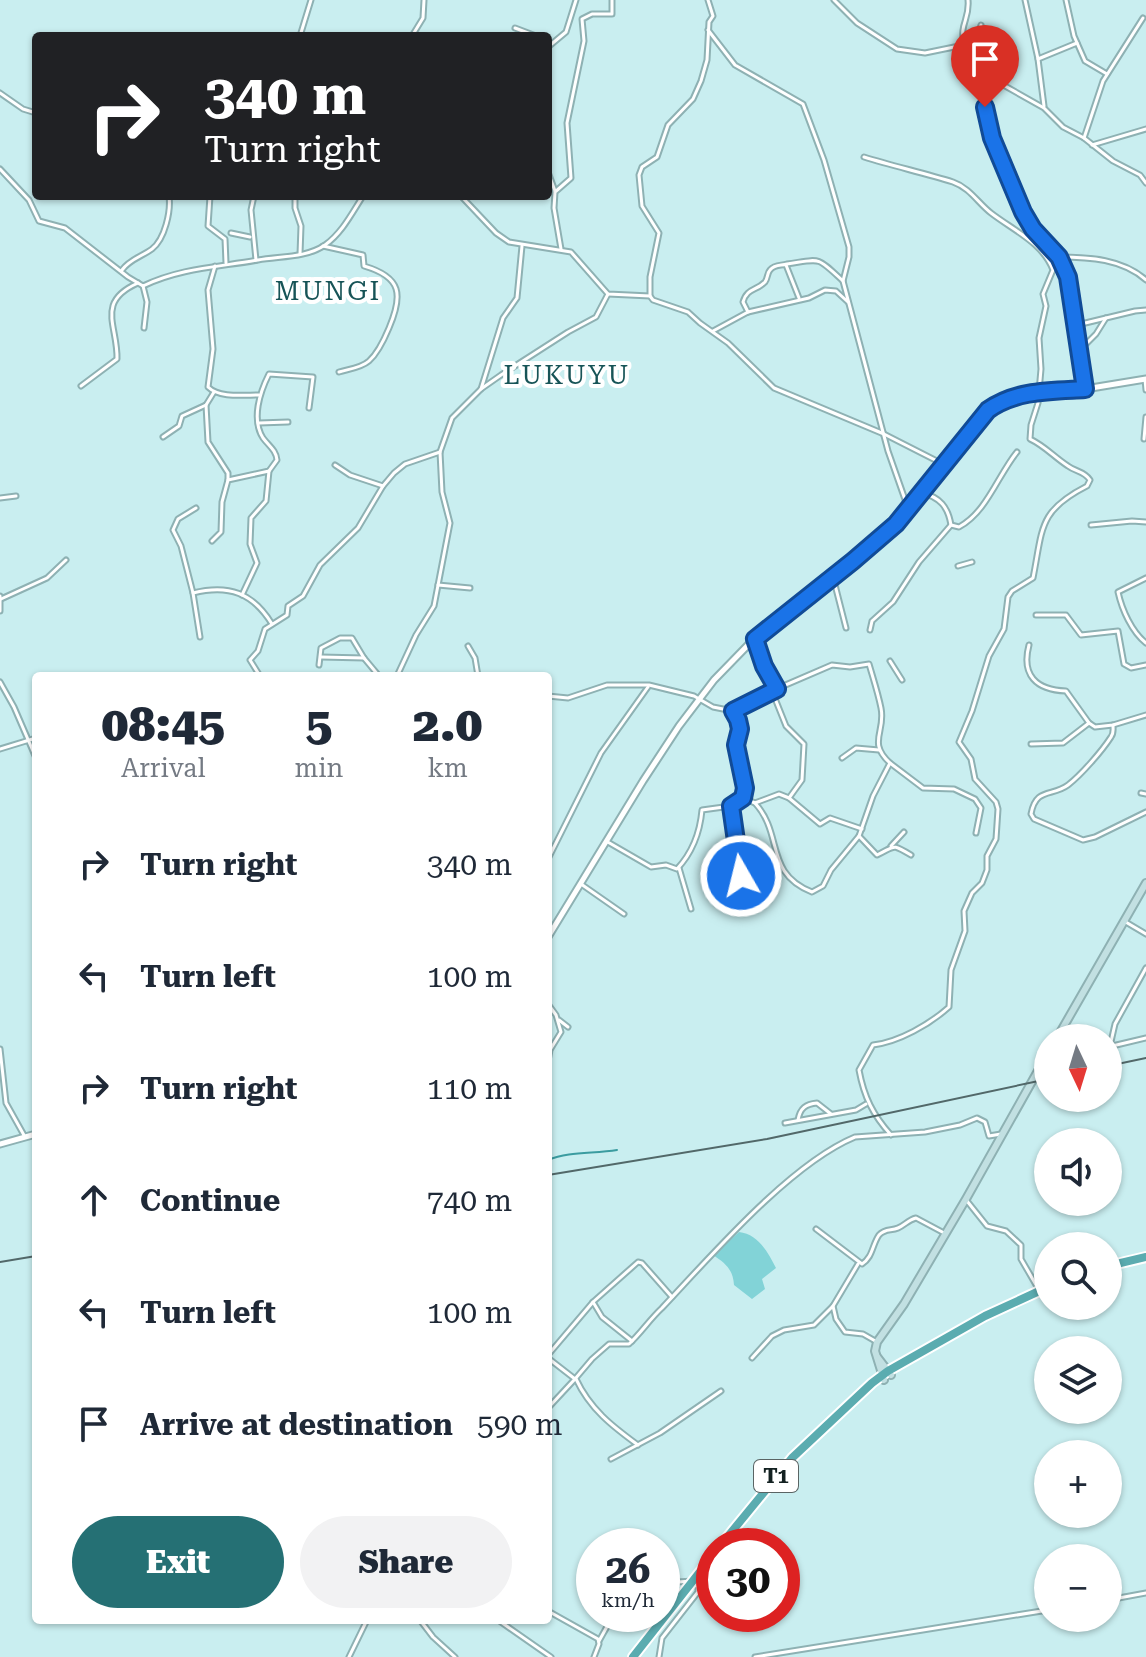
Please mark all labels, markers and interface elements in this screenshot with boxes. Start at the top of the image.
pin [951,25,1019,107]
icon: arrive [963,37,1007,81]
text: 340 m [204,62,366,128]
icon: right [72,64,176,168]
text: Turn right [204,129,381,171]
district label: MUNGI [275,276,381,306]
district label: LUKUYU [504,360,630,390]
text: 08:45 [102,697,225,753]
text: 5 [305,697,332,753]
text: 2.0 [413,697,483,753]
text: Arrival [121,753,205,783]
text: min [294,753,343,783]
text: km [428,753,468,783]
position arrow [699,834,783,918]
icon: right [72,842,116,886]
text: Turn right [140,847,297,882]
text: 340 m [427,847,512,882]
icon: left [72,954,116,998]
text: Turn left [140,959,276,994]
text: 100 m [427,959,512,994]
north arrow [1034,1024,1122,1112]
map controls [1034,1024,1122,1632]
icon: right [72,1066,116,1110]
text: Turn right [140,1071,297,1106]
text: 110 m [427,1071,512,1106]
button: sound [1034,1128,1122,1216]
icon: ahead [72,1178,116,1222]
text: Continue [140,1183,280,1218]
text: 740 m [427,1183,512,1218]
button: search [1034,1232,1122,1320]
icon: left [72,1290,116,1334]
text: Turn left [140,1295,276,1330]
text: 100 m [427,1295,512,1330]
button: layers [1034,1336,1122,1424]
icon: arrive [72,1402,116,1446]
text: Arrive at destination [140,1407,453,1442]
text: 590 m [477,1407,562,1442]
button: + [1034,1440,1122,1528]
road number: T1 [754,1460,798,1492]
button: Exit [72,1516,284,1608]
button: Share [300,1516,512,1608]
speed limit sign: 30 [696,1528,800,1632]
button: − [1034,1544,1122,1632]
text: 26 [606,1546,650,1593]
text: km/h [601,1588,655,1612]

